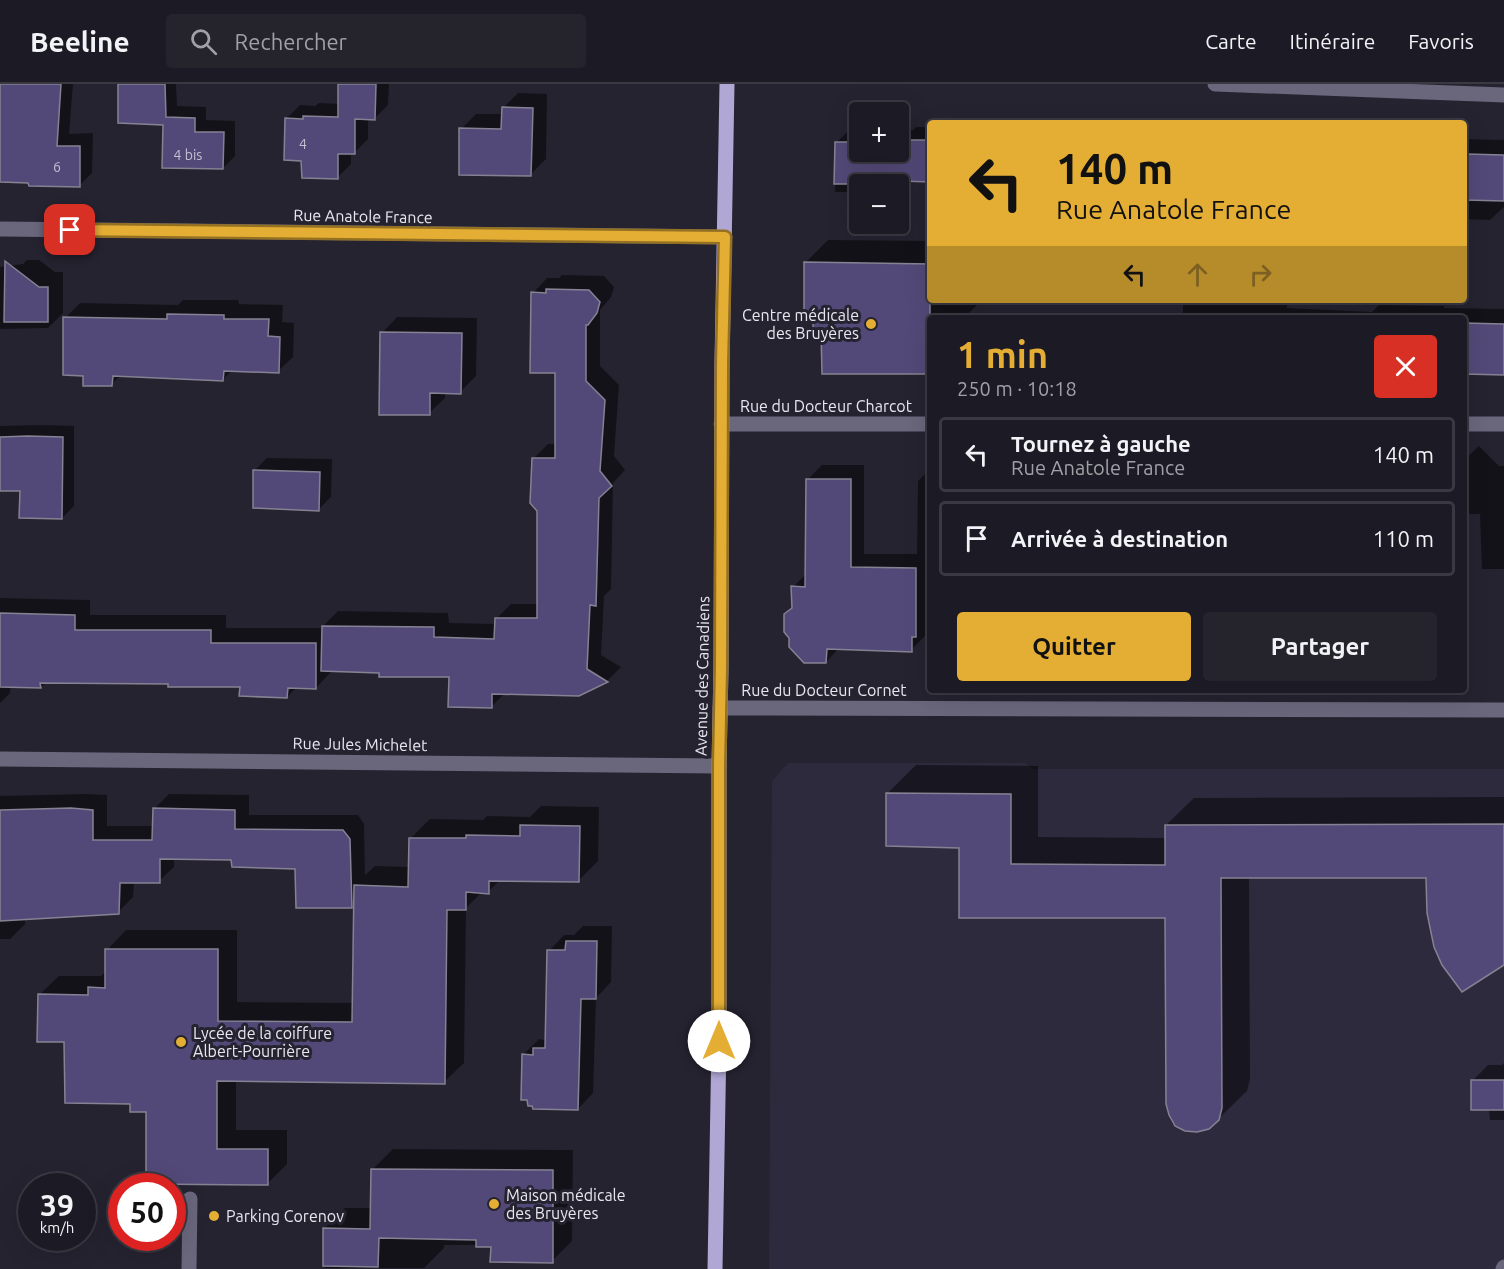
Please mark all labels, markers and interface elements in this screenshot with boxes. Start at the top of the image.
search box [166,14,586,68]
icon: search [187,25,220,58]
text: Beeline [30,26,130,57]
text: Rechercher [235,29,347,54]
text: Carte [1205,29,1257,53]
text: Itinéraire [1290,29,1375,53]
text: Favoris [1408,29,1474,53]
map controls [849,102,909,234]
button: + [849,102,909,162]
house number: 4 [299,136,307,152]
icon: left [957,144,1035,222]
text: 140 m [1056,145,1173,192]
house number: 4 bis [174,147,202,163]
house number: 6 [53,159,61,175]
button: − [849,174,909,234]
text: Rue Anatole France [1056,194,1291,224]
pin [44,204,95,255]
street label: Rue Anatole France [293,206,433,226]
icon: arrive [53,213,86,246]
icon: left [1118,258,1151,291]
icon: ahead [1181,258,1214,291]
icon: right [1244,258,1277,291]
place label: Centre médicale des Bruyères [742,306,859,342]
marker: Centre médicale des Bruyères [864,317,878,331]
text: 1 min [957,334,1048,375]
button: close [1374,335,1437,398]
text: 250 m · 10:18 [957,377,1077,400]
street label: Rue du Docteur Charcot [740,397,913,415]
text: Tournez à gauche [1011,431,1191,456]
icon: left [960,438,993,471]
text: 140 m [1373,442,1434,467]
text: Rue Anatole France [1011,456,1185,479]
icon: arrive [960,522,993,555]
text: Arrivée à destination [1011,526,1228,551]
text: 110 m [1373,526,1434,551]
street label: Avenue des Canadiens [692,596,712,756]
button: Quitter [957,612,1191,681]
button: Partager [1203,612,1437,681]
street label: Rue du Docteur Cornet [741,681,907,699]
street label: Rue Jules Michelet [292,734,428,754]
position arrow [687,1009,751,1073]
place label: Lycée de la coiffure Albert-Pourrière [193,1024,332,1060]
marker: Lycée de la coiffure Albert-Pourrière [174,1035,188,1049]
speed limit sign: 50 [108,1173,186,1251]
place label: Maison médicale des Bruyères [506,1186,626,1222]
text: 39 [40,1188,74,1222]
marker: Maison médicale des Bruyères [487,1197,501,1211]
place label: Parking Corenov [226,1207,344,1225]
marker: Parking Corenov [207,1209,221,1223]
text: km/h [40,1219,74,1236]

